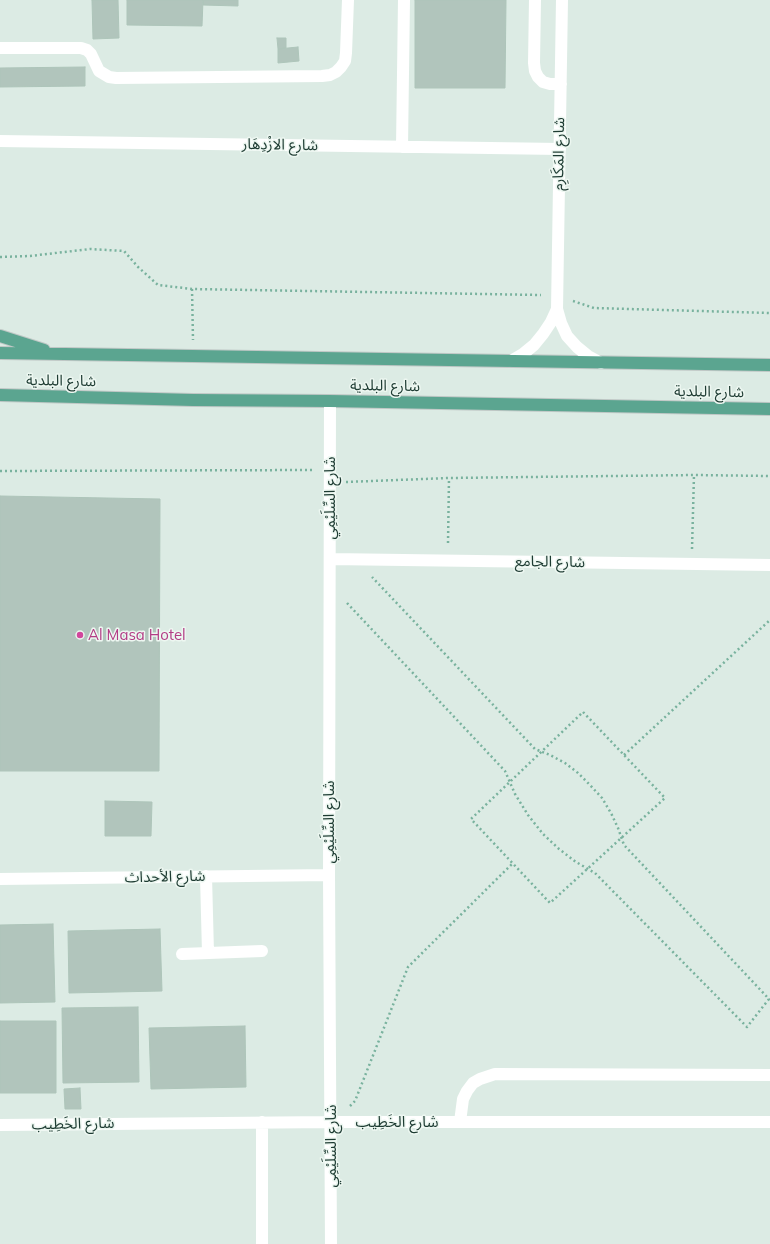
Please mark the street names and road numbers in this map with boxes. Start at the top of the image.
street label: شارع المَكَارِم [549,117,569,191]
street label: شارع الازْدِهَار [242,135,318,155]
street label: شارع البلدية [26,371,96,391]
street label: شارع البلدية [350,376,420,396]
street label: شارع البلدية [674,382,744,402]
street label: شارع السِّلَيْمِي [321,456,339,540]
street label: شارع الجامع [515,552,585,572]
street label: شارع السِّلَيْمِي [320,780,338,864]
street label: شارع الأحداث [124,867,206,887]
street label: شارع السِّلَيْمِي [322,1104,340,1188]
street label: شارع الخَطِيب [356,1113,438,1131]
street label: شارع الخَطِيب [31,1114,115,1134]

